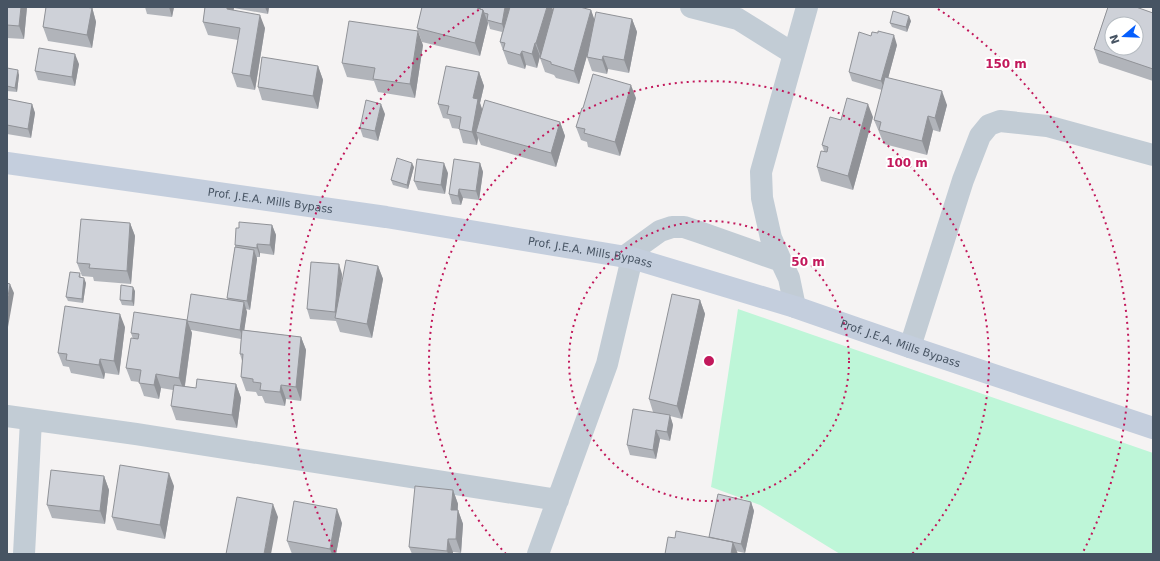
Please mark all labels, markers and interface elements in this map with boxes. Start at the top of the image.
north arrow [1104,16,1144,56]
text: N [1107,33,1123,46]
text: 150 m [985,57,1027,71]
text: 100 m [886,156,928,170]
street label: Prof. J.E.A. Mills Bypass [207,186,334,216]
street label: Prof. J.E.A. Mills Bypass [527,235,654,271]
text: 50 m [791,255,825,269]
street label: Prof. J.E.A. Mills Bypass [838,317,962,370]
centre of rings [702,354,716,368]

